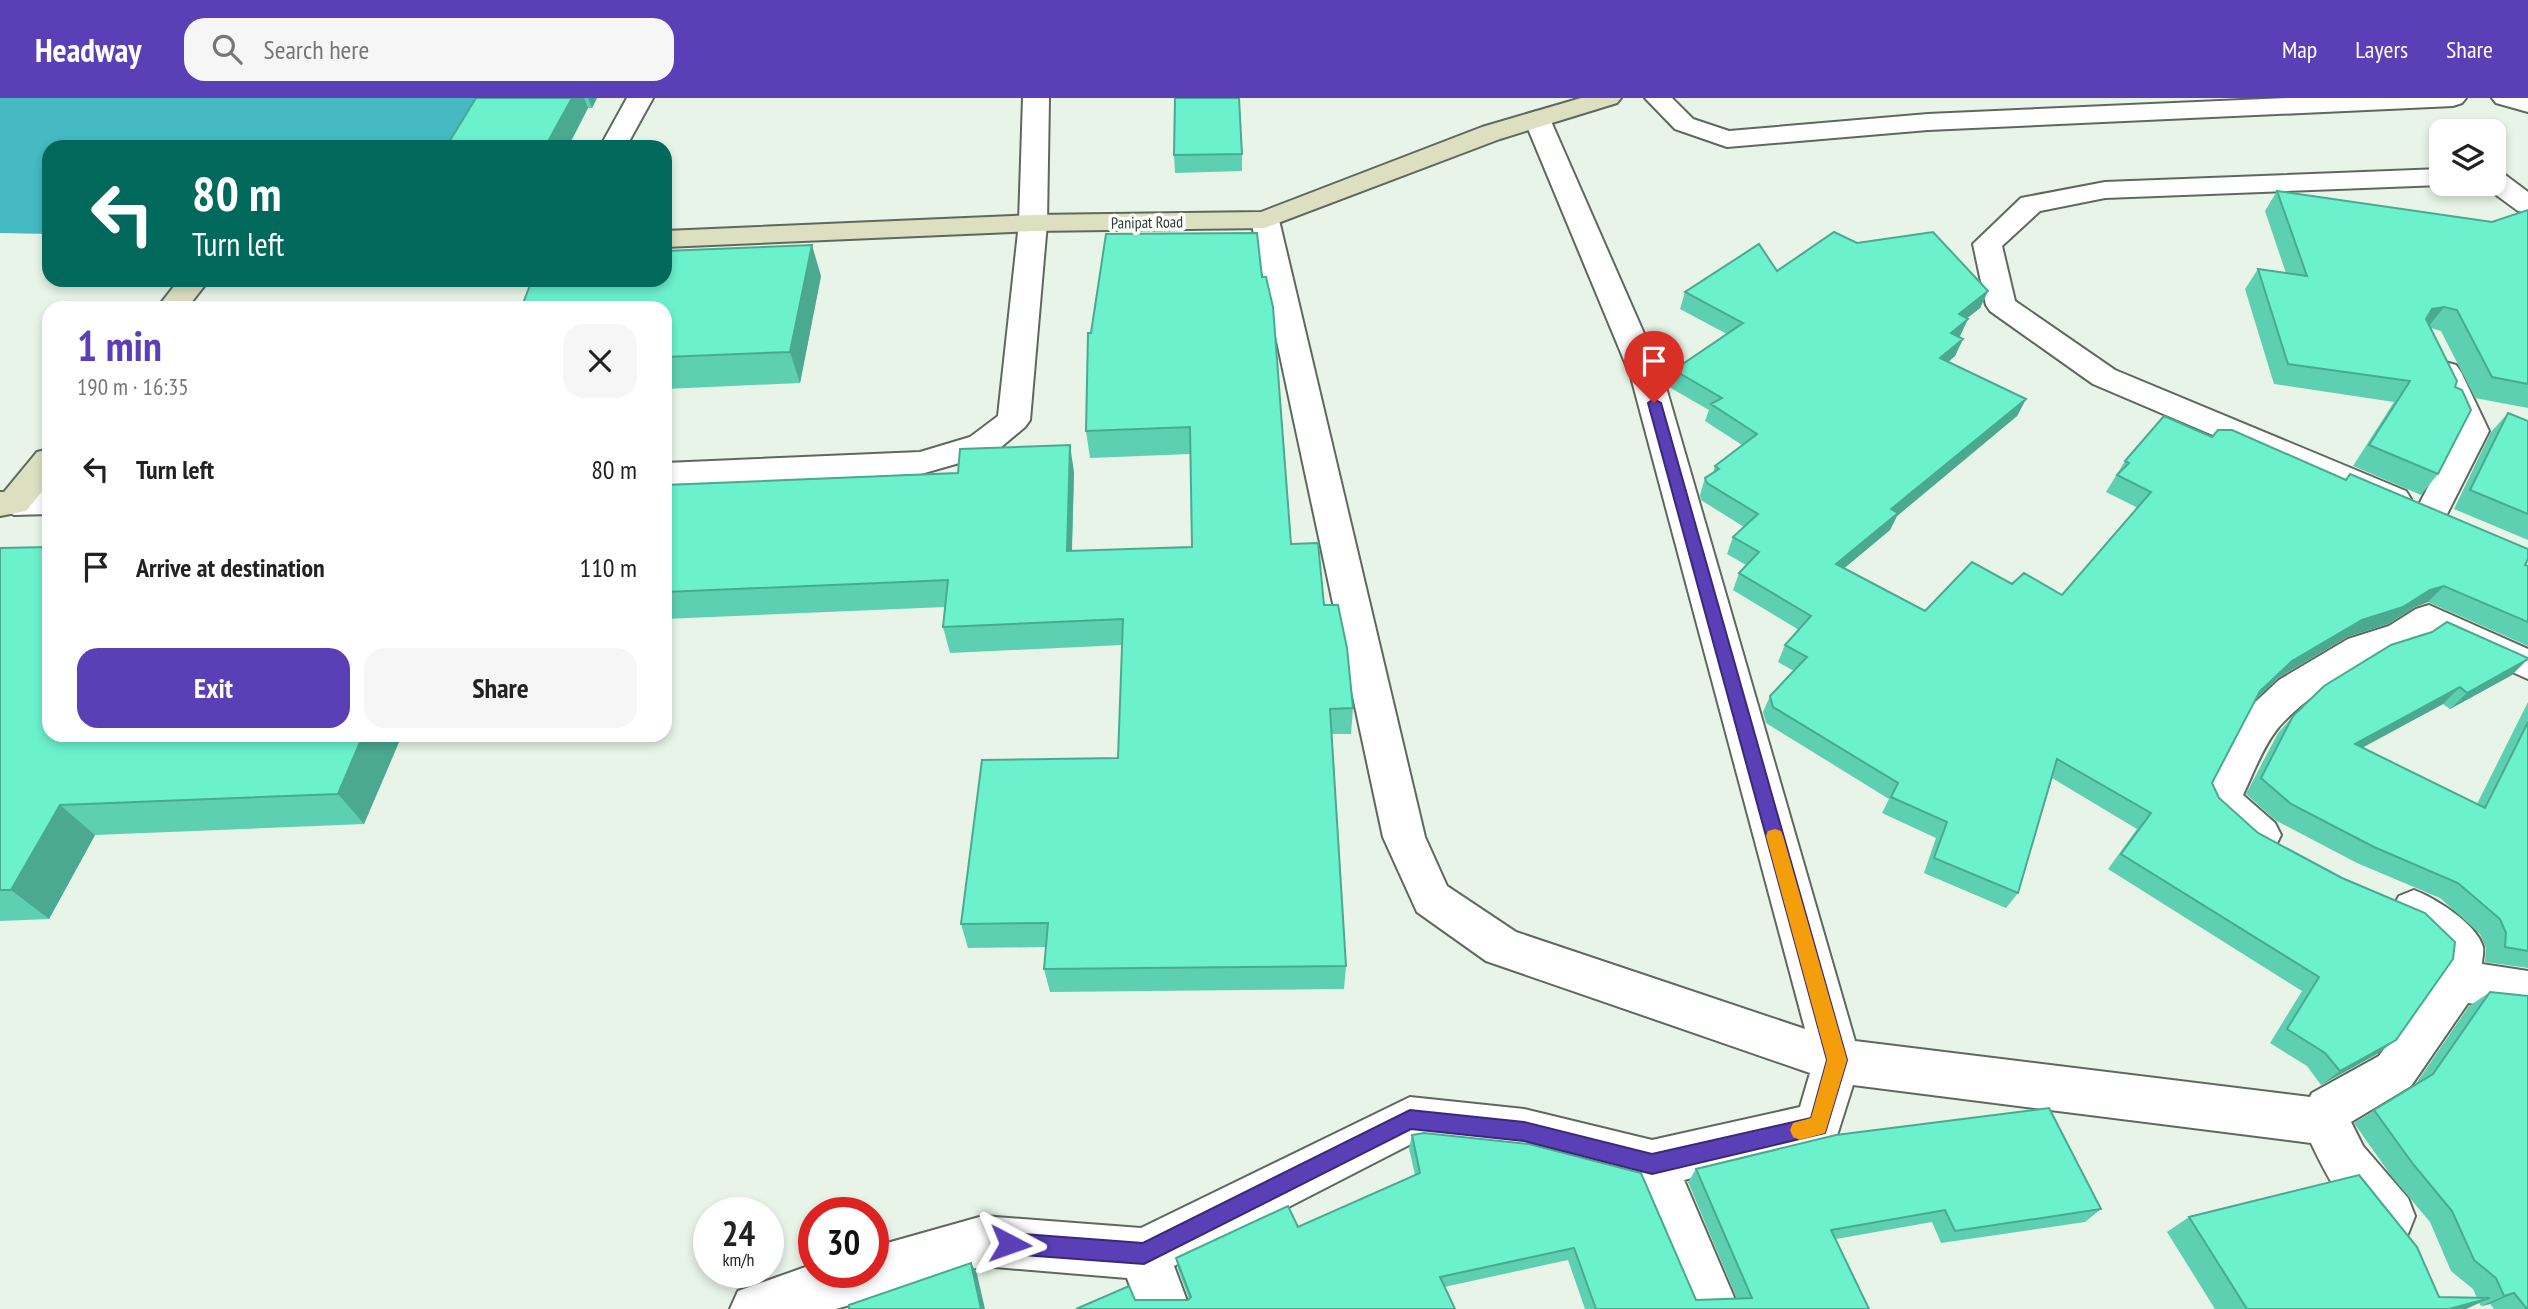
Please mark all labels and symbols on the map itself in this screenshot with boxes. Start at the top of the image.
street label: Panipat Road [1111,211,1183,233]
pin [1624,331,1684,403]
speed limit sign: 30 [798,1197,889,1288]
position arrow [973,1207,1047,1281]

